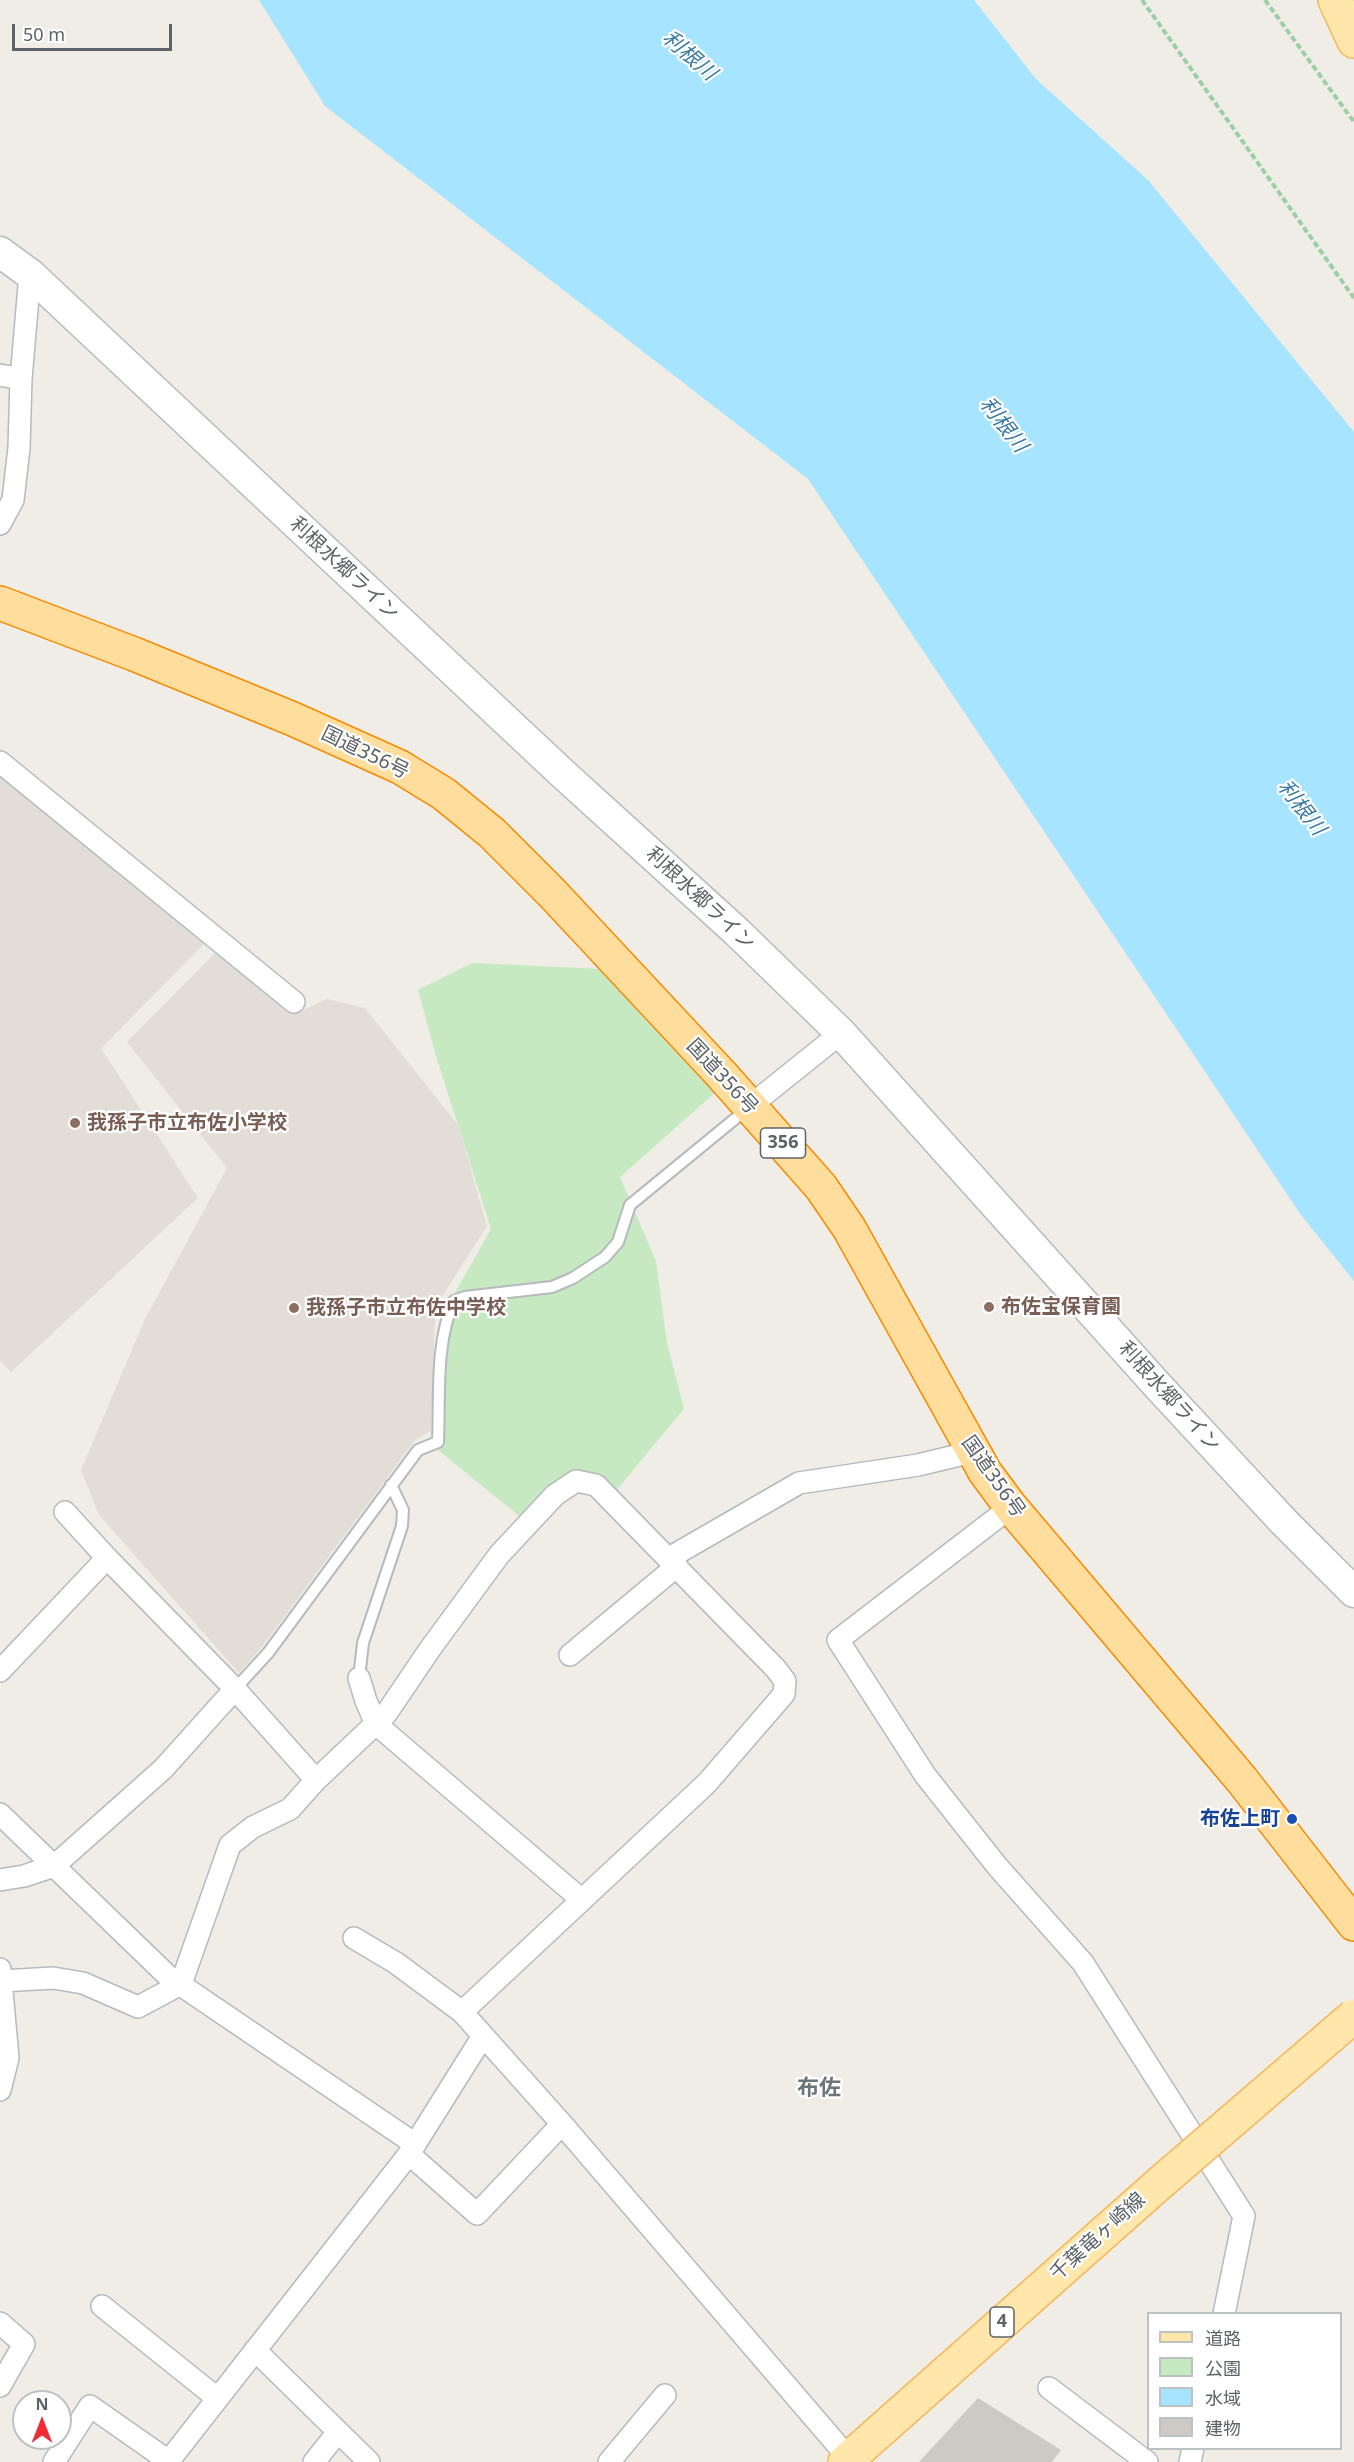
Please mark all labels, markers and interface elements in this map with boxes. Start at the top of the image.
scale bar [15,12,176,50]
text: 50 m [23,22,65,46]
water label: 利根川 [657,26,721,86]
water label: 利根川 [974,392,1032,458]
street label: 利根水郷ライン [285,512,403,626]
street label: 国道356号 [317,722,413,784]
water label: 利根川 [1272,775,1330,841]
street label: 利根水郷ライン [641,842,759,956]
street label: 国道356号 [681,1034,763,1120]
place label: 我孫子市立布佐小学校 [87,1111,287,1135]
marker: 我孫子市立布佐小学校 [68,1116,82,1130]
road number: 356 [760,1128,806,1158]
place label: 布佐宝保育園 [1001,1295,1121,1319]
place label: 我孫子市立布佐中学校 [306,1296,506,1320]
marker: 布佐宝保育園 [982,1300,996,1314]
marker: 我孫子市立布佐中学校 [287,1301,301,1315]
street label: 利根水郷ライン [1113,1337,1225,1457]
street label: 国道356号 [956,1431,1030,1523]
place label: 布佐上町 [1200,1807,1280,1831]
marker: 布佐上町 [1285,1812,1299,1826]
district label: 布佐 [797,2076,841,2102]
street label: 千葉竜ヶ崎線 [1045,2188,1151,2286]
road number: 4 [990,2307,1014,2337]
legend [1147,2312,1342,2450]
text: 道路 [1205,2326,1241,2350]
text: 公園 [1205,2356,1241,2380]
text: 水域 [1205,2386,1241,2410]
north arrow [12,2390,72,2450]
text: N [35,2393,49,2415]
text: 建物 [1205,2416,1241,2440]

